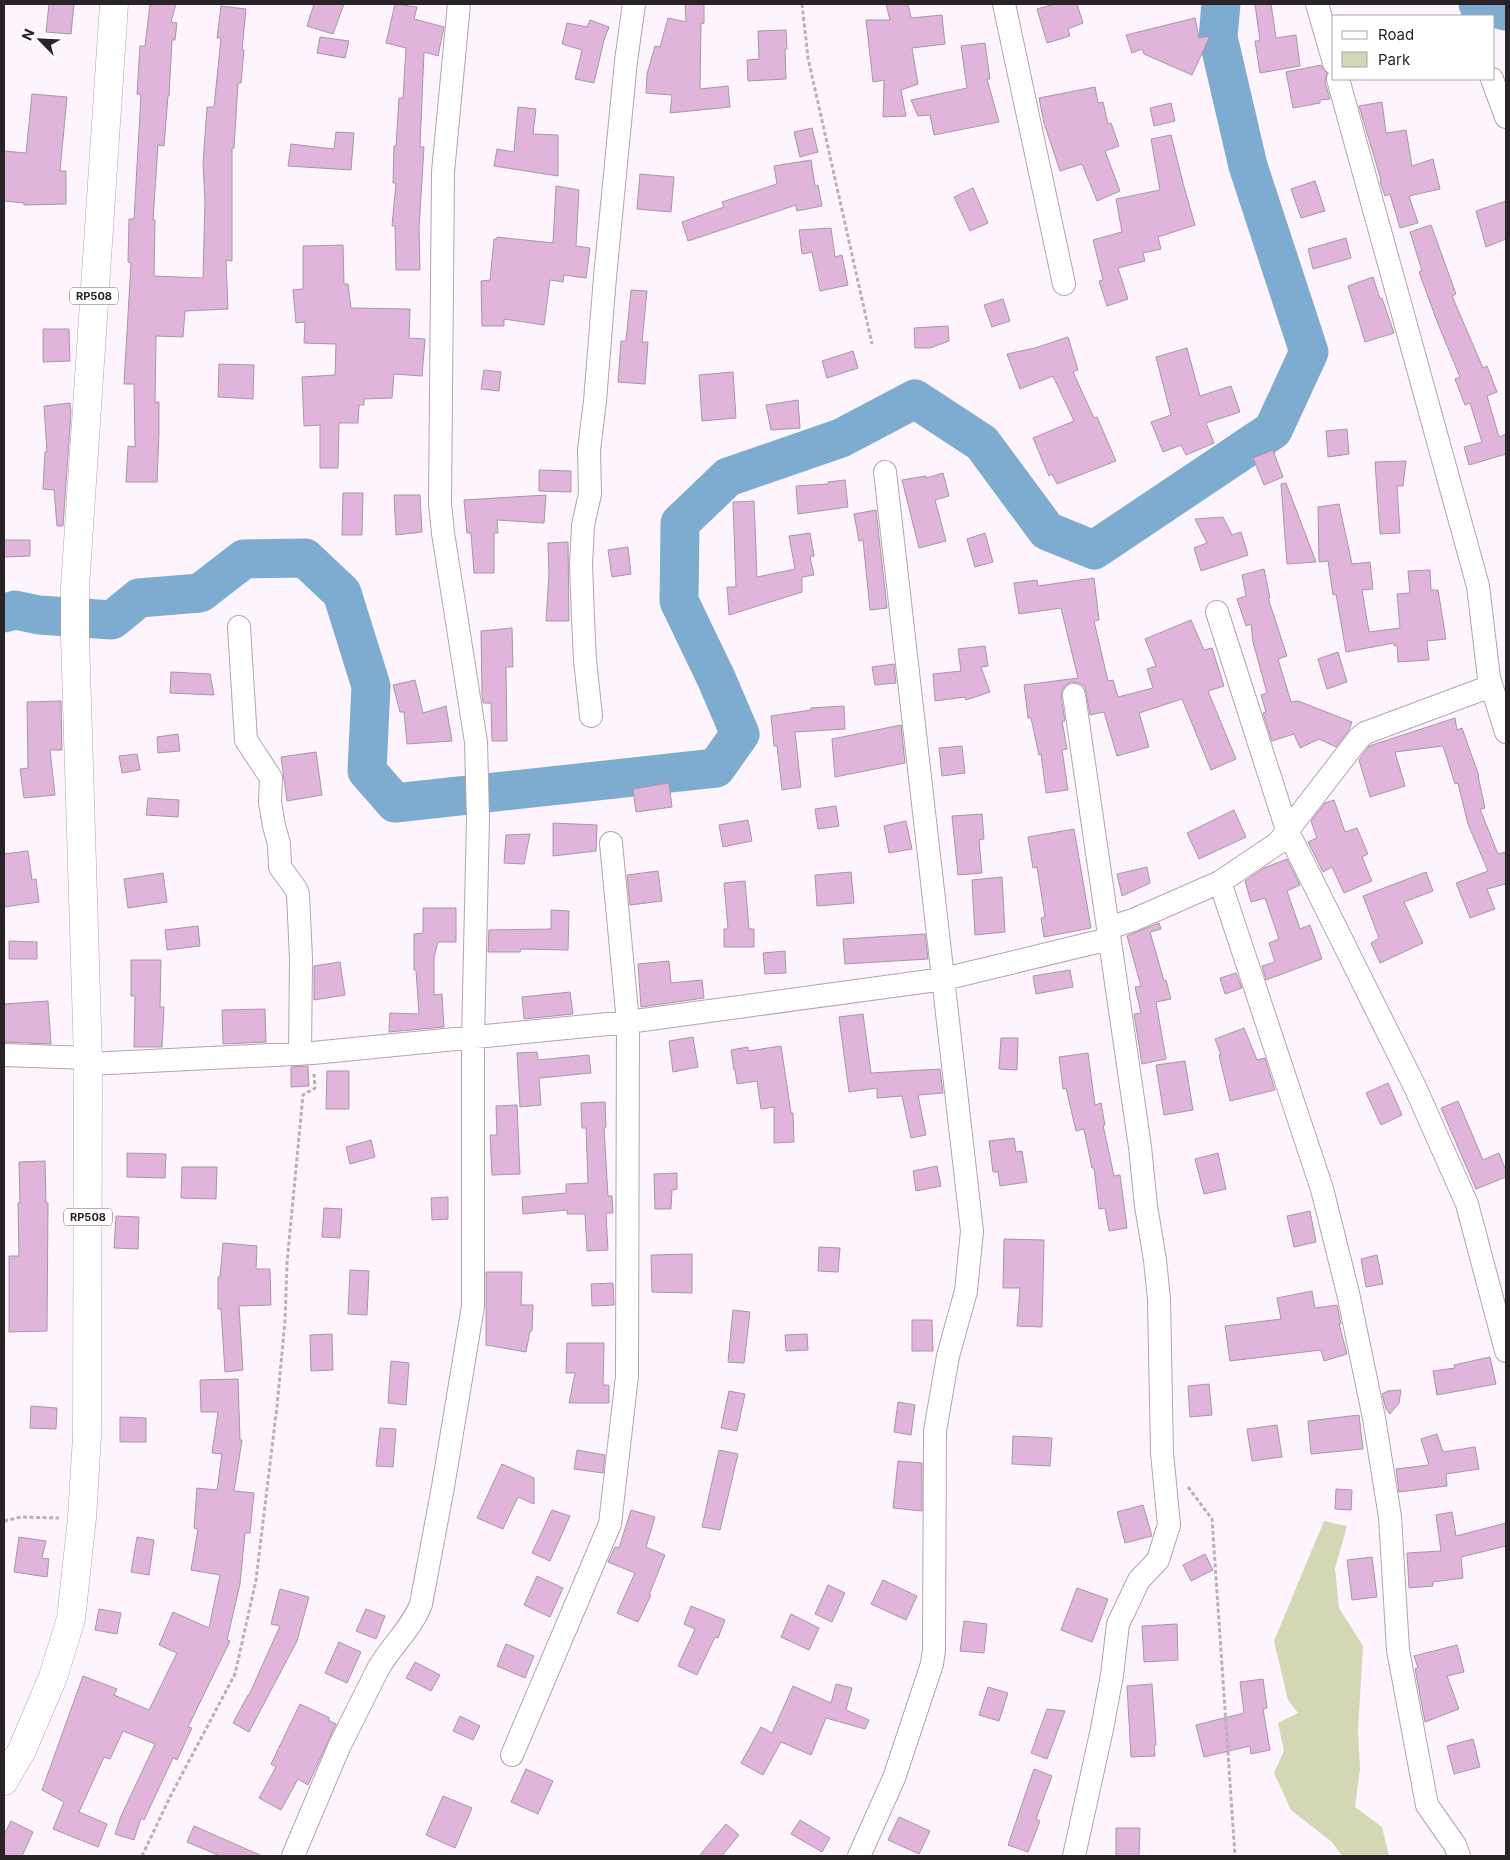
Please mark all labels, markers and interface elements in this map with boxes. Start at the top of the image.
north arrow [15,15,65,65]
legend [1332,15,1495,80]
text: Road [1378,25,1414,44]
text: N [18,26,38,43]
text: Park [1378,50,1411,69]
road number: RP508 [70,288,118,304]
road number: RP508 [64,1208,112,1226]

